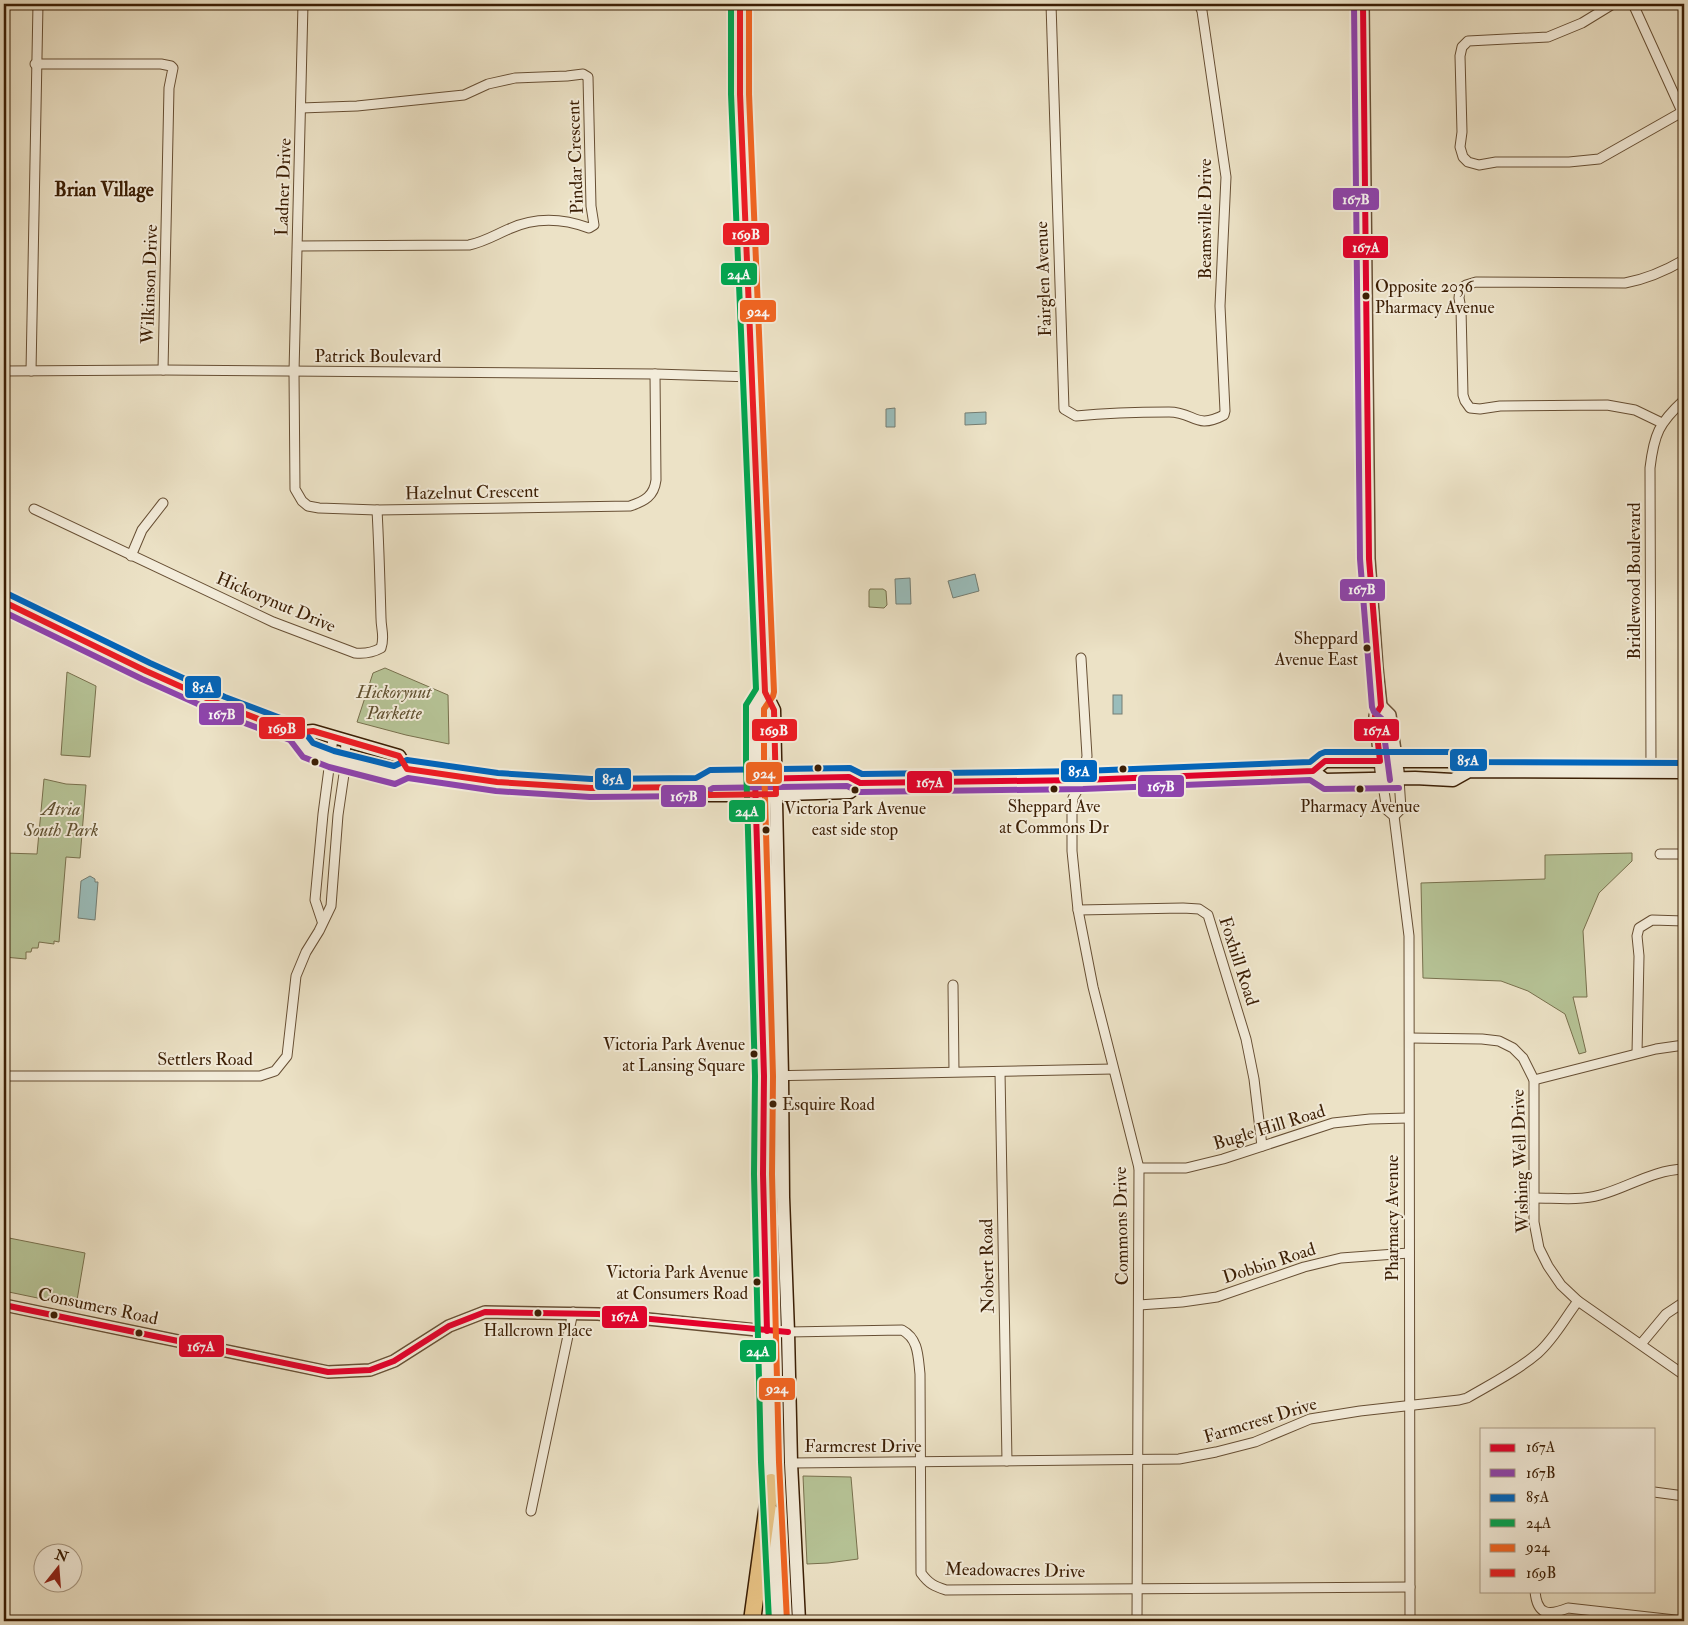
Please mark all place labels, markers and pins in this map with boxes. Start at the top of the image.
place label: Opposite 2036 Pharmacy Avenue [1375,276,1495,319]
marker: Opposite 2036 Pharmacy Avenue [1361,291,1371,301]
place label: Sheppard Avenue East [1274,628,1359,670]
marker: Sheppard Avenue East [1362,643,1372,653]
unlabelled marker [310,757,320,767]
unlabelled marker [813,763,823,773]
unlabelled marker [1118,764,1128,774]
marker: Sheppard Ave at Commons Dr [1049,784,1059,794]
marker: Pharmacy Avenue [1355,784,1365,794]
marker: Victoria Park Avenue east side stop [850,785,860,795]
place label: Sheppard Ave at Commons Dr [999,796,1109,838]
place label: Pharmacy Avenue [1300,796,1420,818]
place label: Victoria Park Avenue east side stop [784,798,926,841]
unlabelled marker [761,825,771,835]
place label: Victoria Park Avenue at Lansing Square [603,1034,745,1076]
marker: Victoria Park Avenue at Lansing Square [749,1049,759,1059]
place label: Esquire Road [782,1094,875,1115]
marker: Esquire Road [768,1099,778,1109]
place label: Victoria Park Avenue at Consumers Road [606,1262,749,1304]
marker: Victoria Park Avenue at Consumers Road [752,1277,762,1287]
marker: Hallcrown Place [533,1308,543,1318]
unlabelled marker [49,1310,59,1320]
place label: Hallcrown Place [484,1320,592,1341]
unlabelled marker [134,1328,144,1338]

